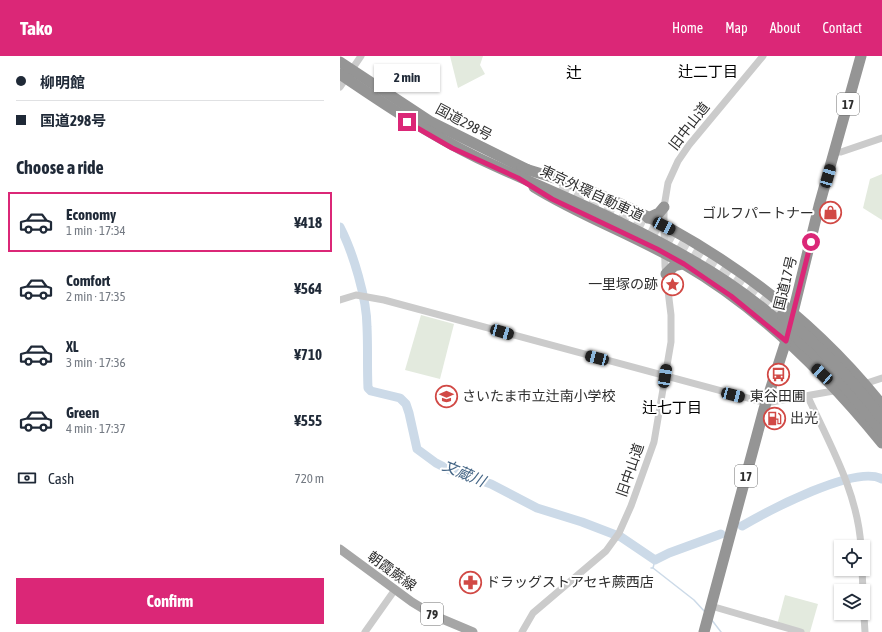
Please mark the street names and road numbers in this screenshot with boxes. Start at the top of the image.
road number: 17 [837,93,859,115]
street label: 旧中山道 [665,99,713,153]
street label: 国道298号 [433,100,495,144]
street label: 東京外環自動車道 [538,162,646,224]
street label: 国道17号 [771,254,799,312]
street label: 旧中山道 [613,441,647,499]
road number: 17 [735,465,757,487]
street label: 朝霞蕨線 [365,548,419,594]
road number: 79 [421,603,443,625]

